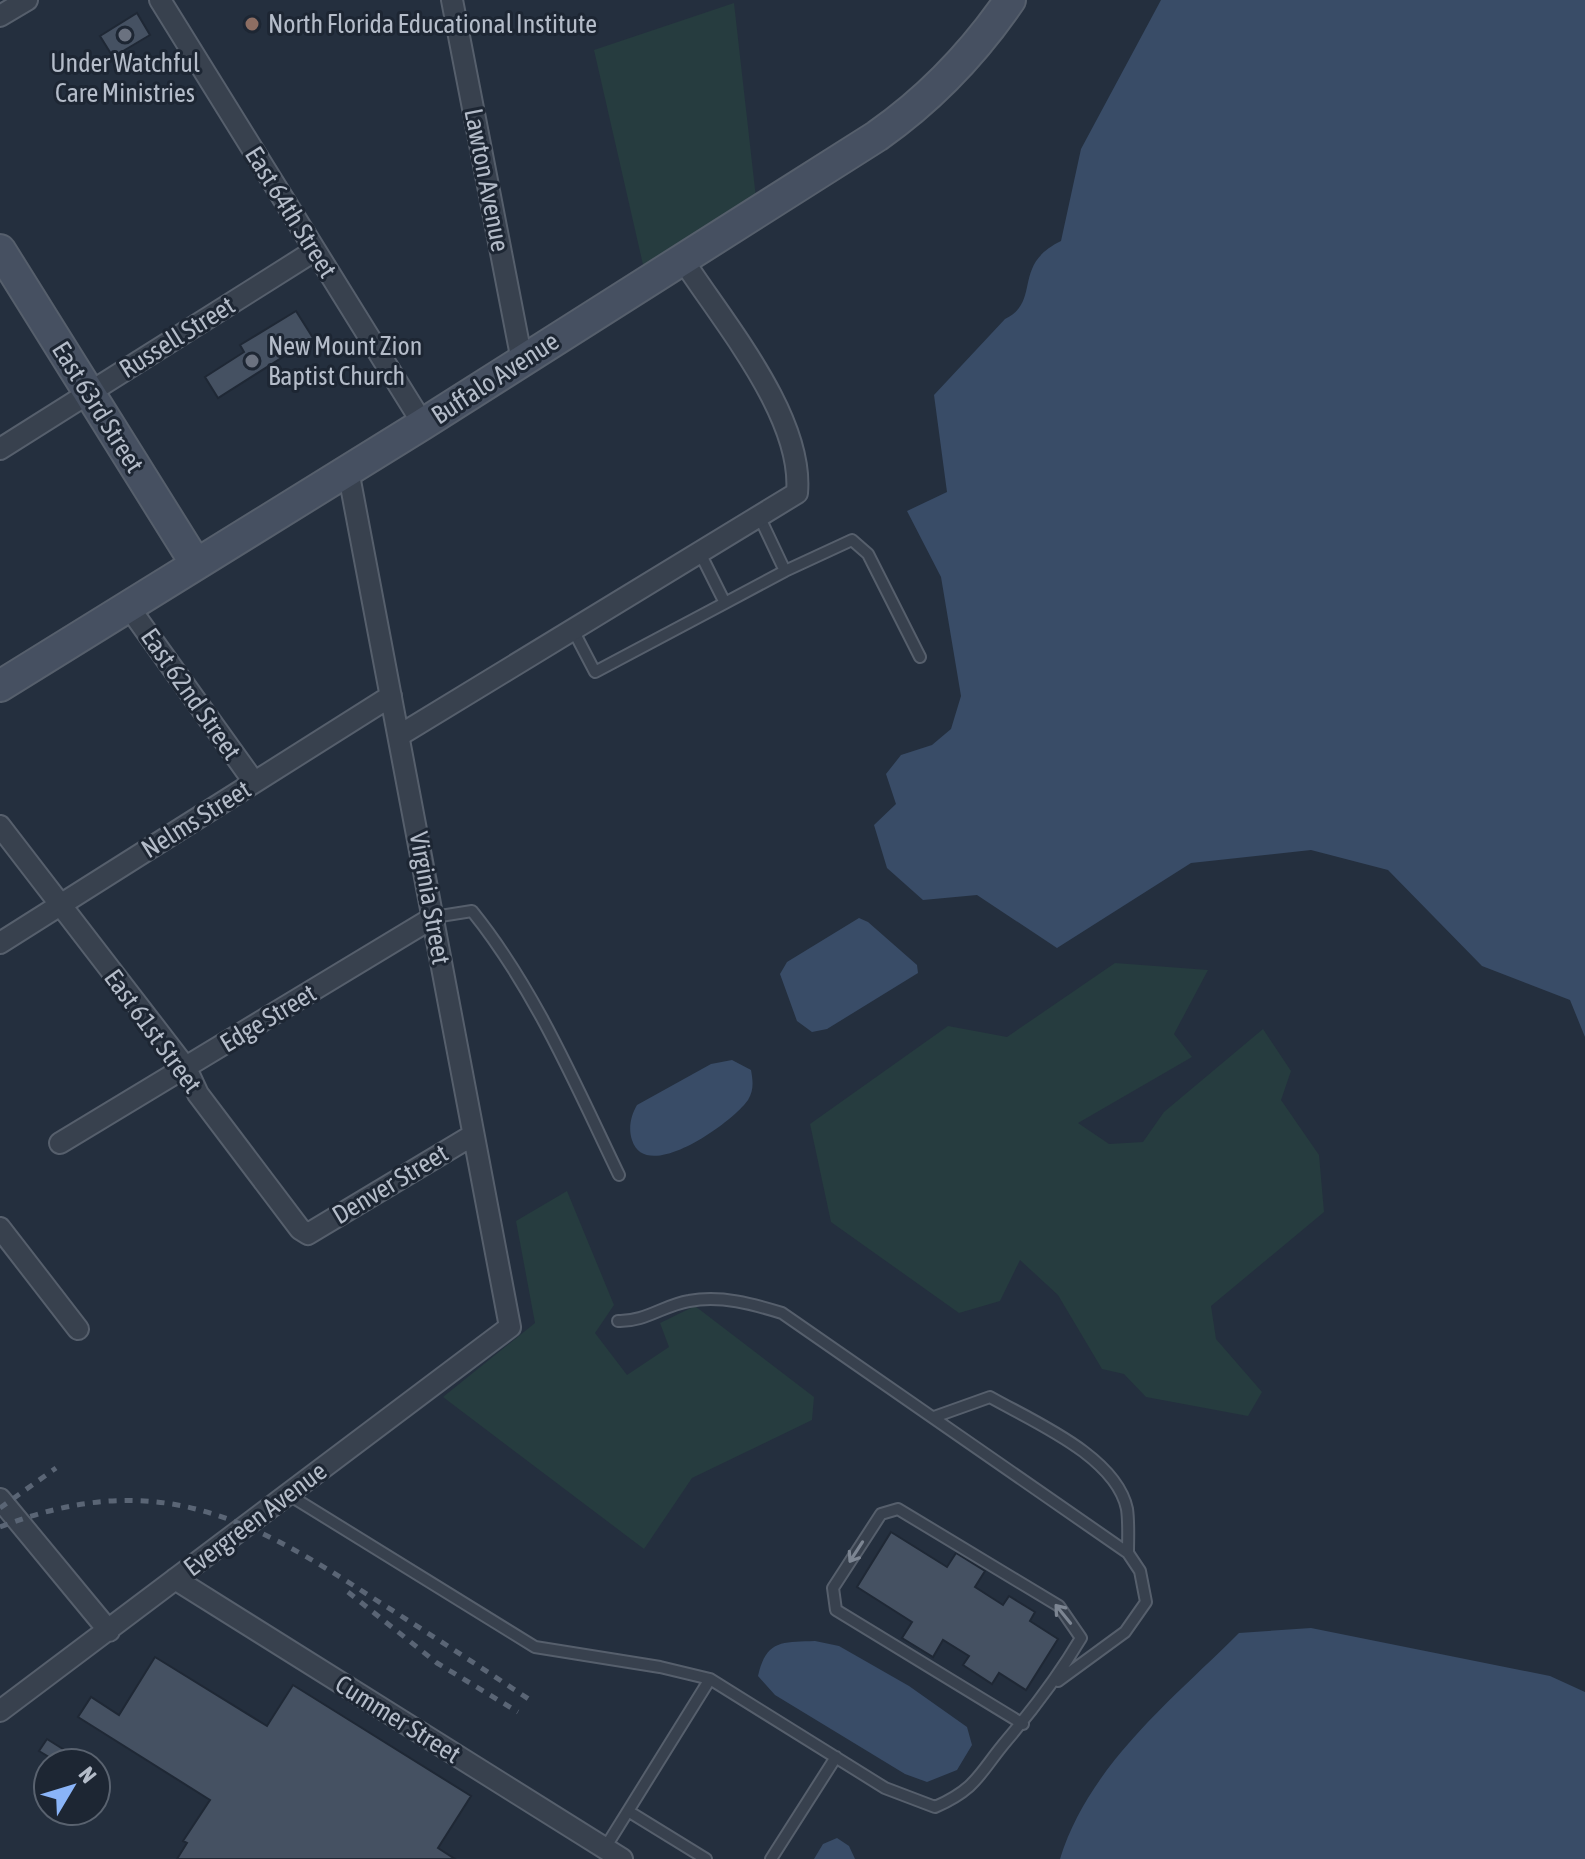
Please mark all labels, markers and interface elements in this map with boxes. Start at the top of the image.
place label: North Florida Educational Institute [268,9,597,39]
marker: North Florida Educational Institute [243,15,261,33]
marker: Under Watchful Care Ministries [116,26,134,44]
place label: Under Watchful Care Ministries [50,48,200,108]
street label: Lawton Avenue [458,106,516,254]
street label: East 64th Street [239,141,343,283]
street label: Russell Street [114,290,240,384]
street label: Buffalo Avenue [426,326,564,430]
place label: New Mount Zion Baptist Church [268,331,422,391]
street label: East 63rd Street [46,336,150,478]
marker: New Mount Zion Baptist Church [243,352,261,370]
street label: East 62nd Street [135,623,247,765]
street label: Nelms Street [136,774,256,864]
street label: Virginia Street [404,829,456,967]
street label: East 61st Street [98,963,208,1099]
street label: Edge Street [215,978,321,1058]
street label: Denver Street [327,1138,453,1230]
street label: Evergreen Avenue [178,1456,332,1582]
one-way arrow [848,1541,865,1563]
one-way arrow [1054,1604,1072,1625]
street label: Cummer Street [330,1669,466,1769]
north arrow [32,1747,112,1827]
text: N [74,1762,102,1788]

